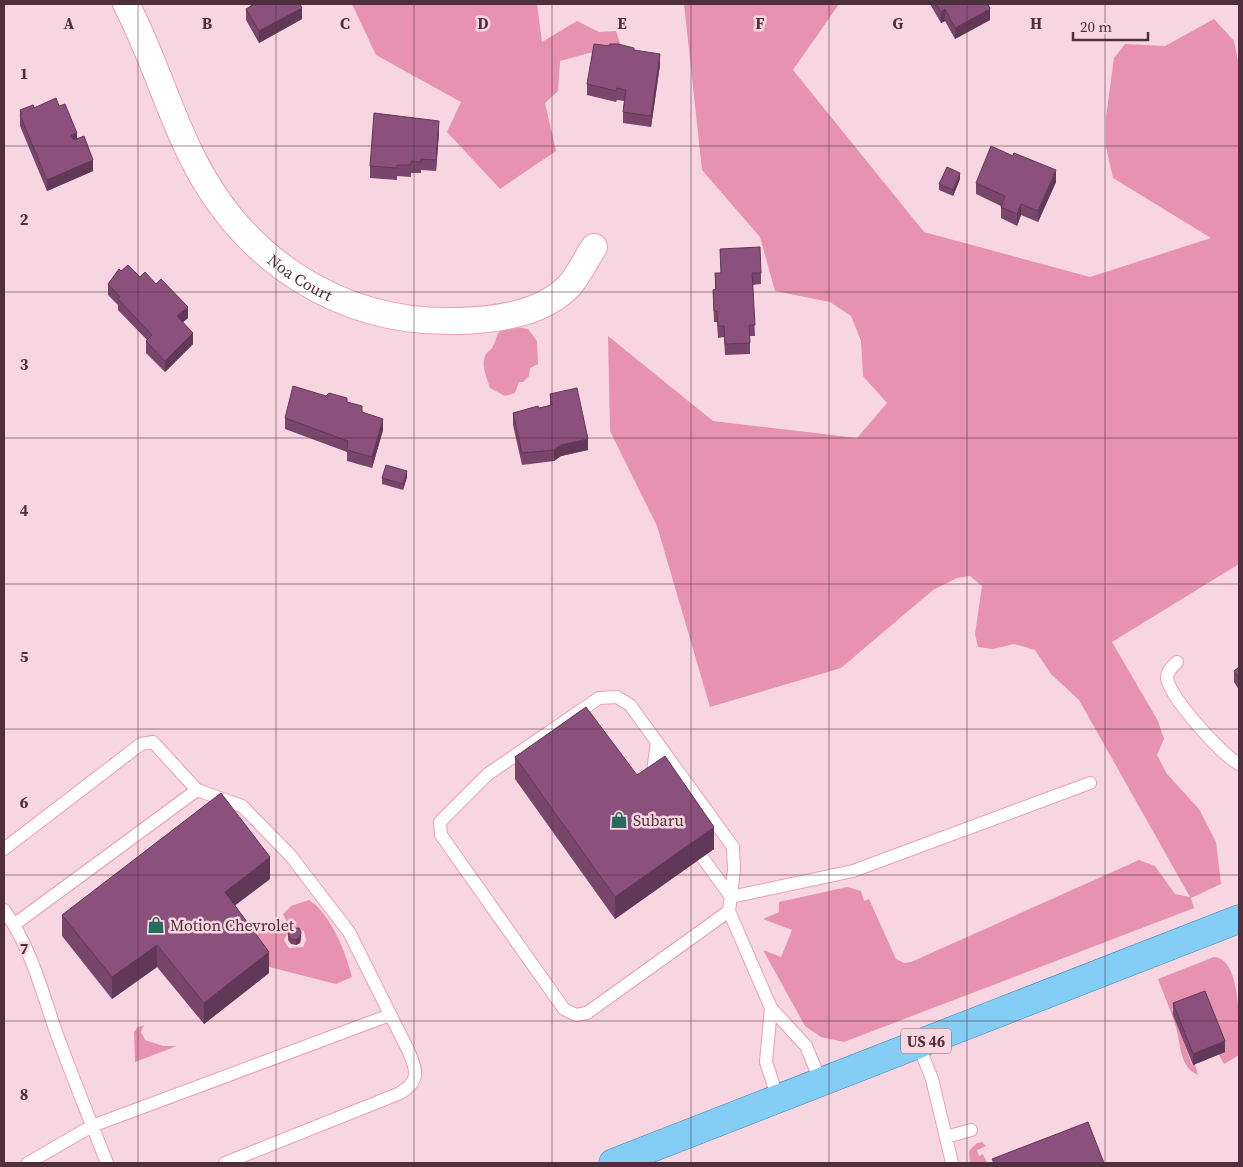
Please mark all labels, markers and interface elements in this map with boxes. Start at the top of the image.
scale bar [1073,10,1148,42]
text: A [64,12,75,34]
text: B [202,12,213,34]
text: C [340,12,350,34]
text: D [477,12,489,34]
text: E [617,12,627,34]
text: F [755,12,765,34]
text: G [893,12,904,34]
text: H [1030,12,1042,34]
text: 20 m [1080,16,1112,37]
text: 1 [20,62,28,84]
text: 2 [20,208,29,230]
street label: Noa Court [263,249,337,306]
text: 3 [20,353,29,375]
text: 4 [20,499,29,521]
text: 5 [20,645,29,667]
text: 6 [20,791,29,813]
place label: Subaru [633,809,684,831]
shop icon: Subaru [609,810,629,830]
place label: Motion Chevrolet [170,914,295,936]
shop icon: Motion Chevrolet [146,915,166,935]
text: 7 [20,937,29,959]
road number: US 46 [901,1028,951,1054]
text: 8 [20,1083,28,1105]

